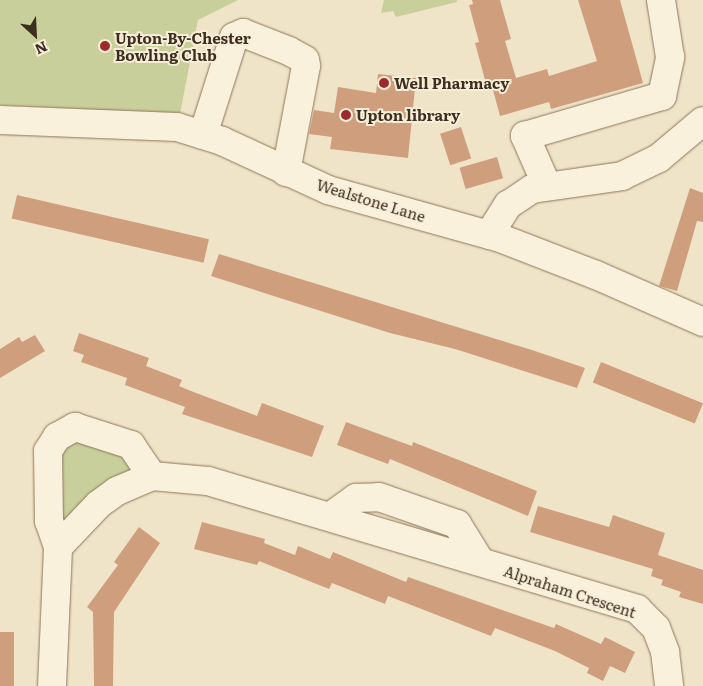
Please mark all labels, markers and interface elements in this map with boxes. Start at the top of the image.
north arrow [10,10,60,60]
place label: Upton-By-Chester Bowling Club [115,28,251,63]
text: N [32,37,51,60]
marker: Upton-By-Chester Bowling Club [99,40,111,52]
place label: Well Pharmacy [394,74,509,92]
marker: Well Pharmacy [378,77,390,89]
place label: Upton library [356,106,460,124]
marker: Upton library [340,109,352,121]
street label: Wealstone Lane [314,175,428,225]
street label: Alpraham Crescent [502,561,638,621]

